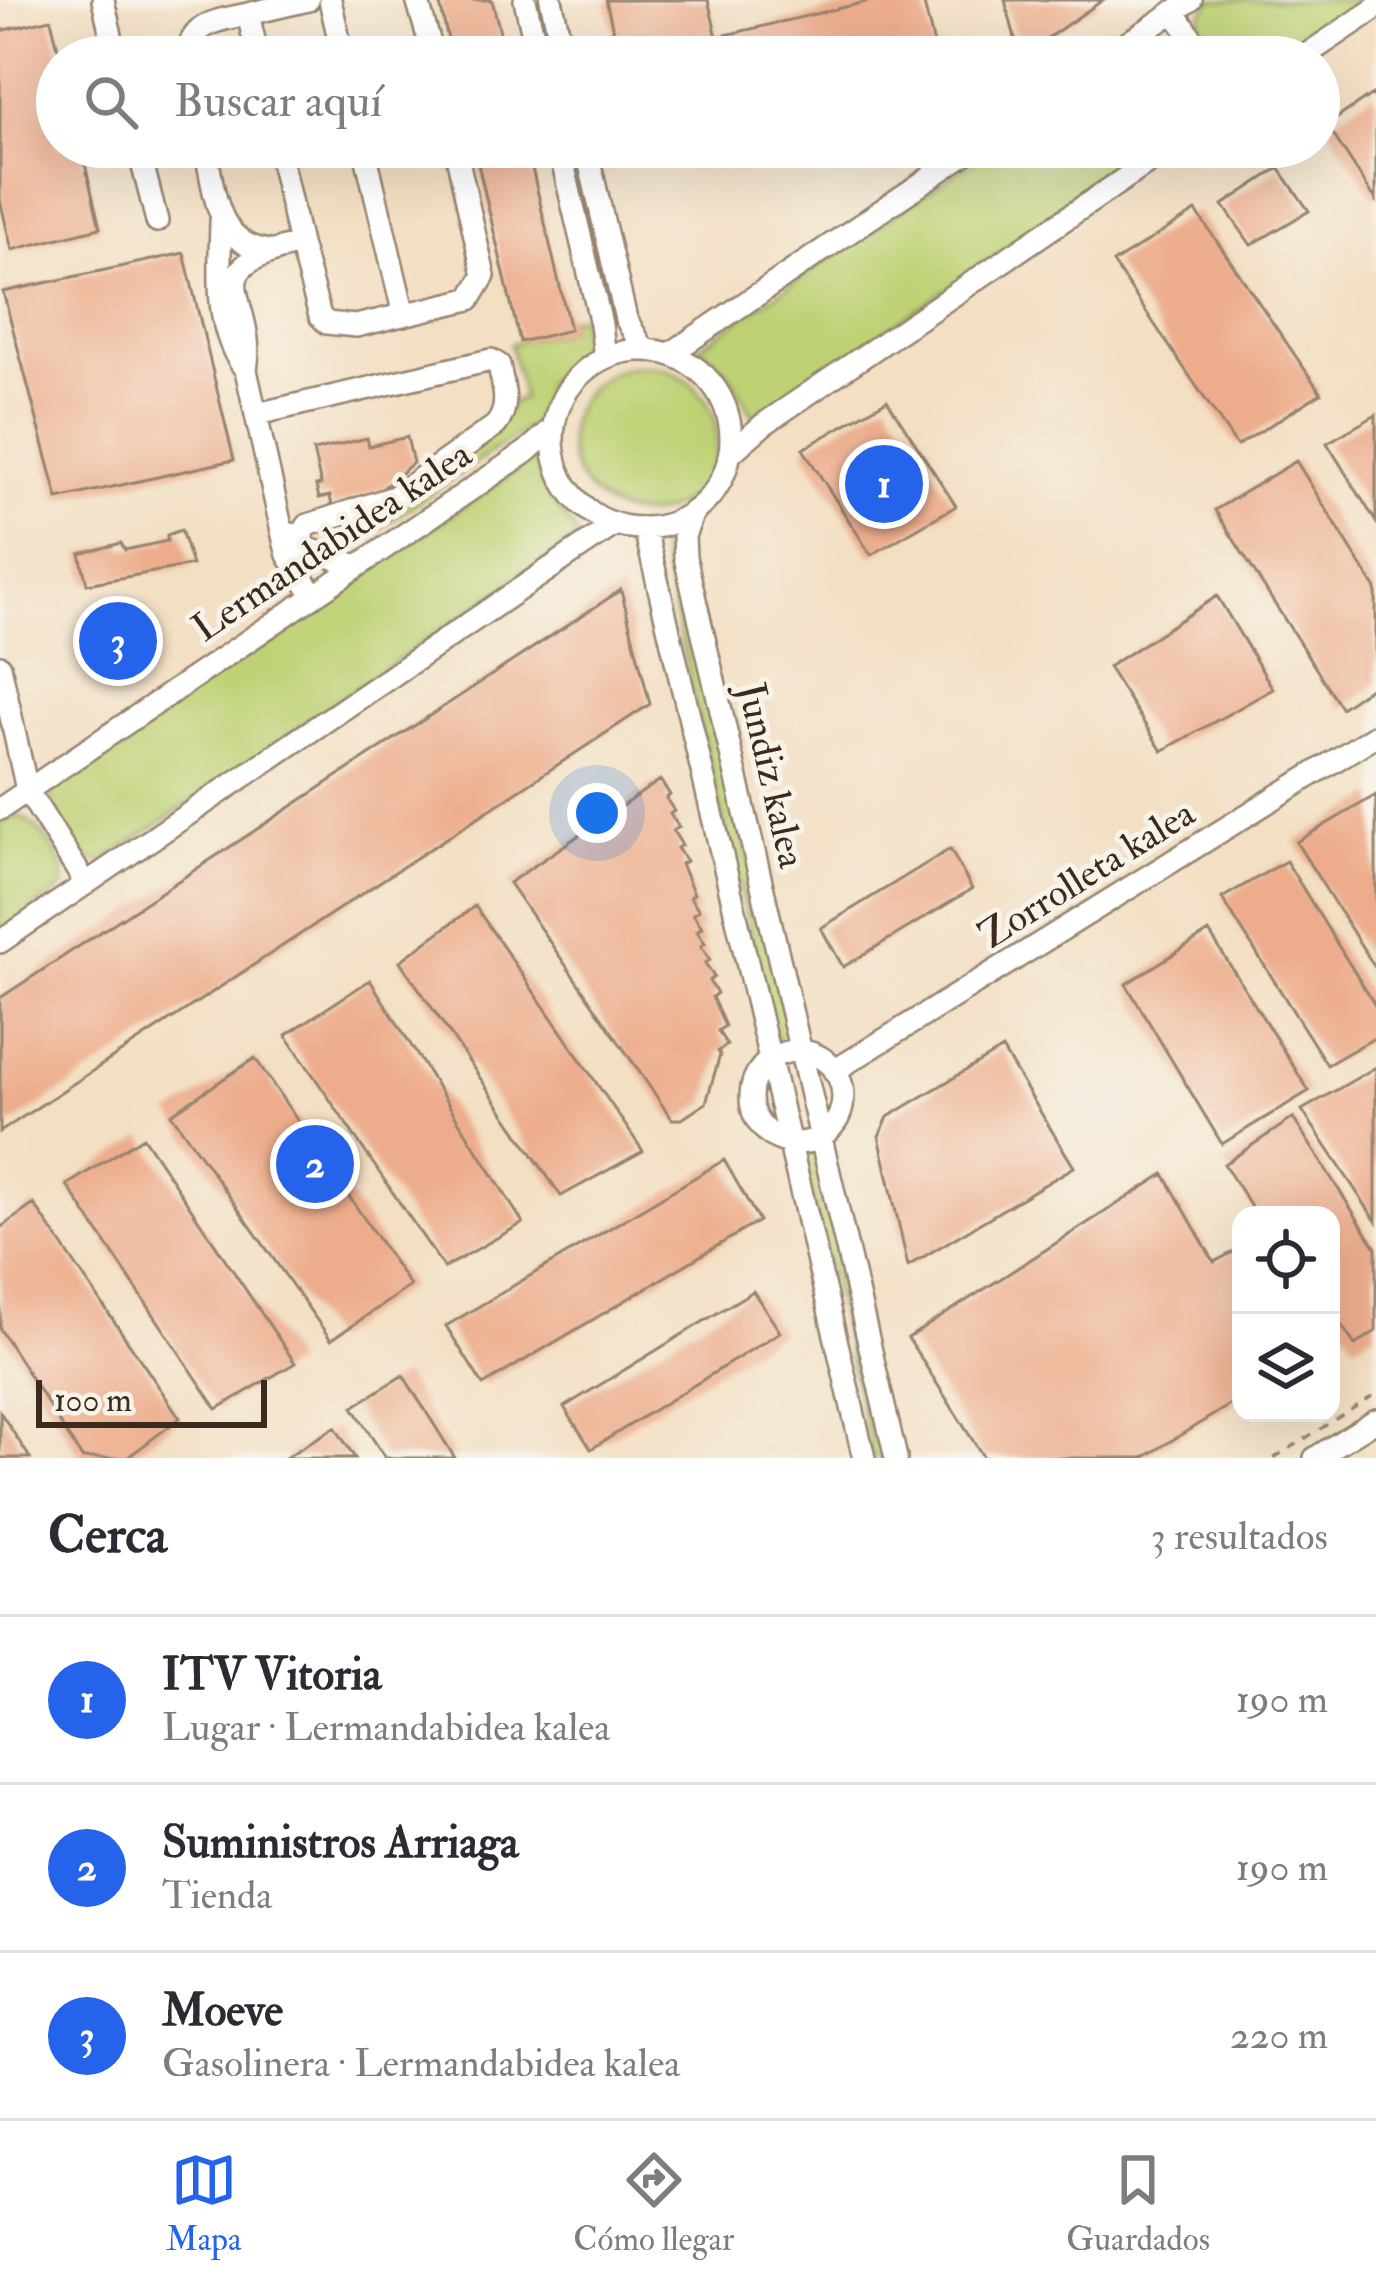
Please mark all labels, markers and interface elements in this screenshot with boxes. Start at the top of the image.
search box [36,36,1340,168]
icon: search [78,69,144,135]
text: Buscar aquí [174,74,382,130]
street label: Lermandabidea kalea [183,429,482,653]
pin: 1 [845,439,923,529]
pin: 3 [79,596,157,686]
street label: Jundiz kalea [726,677,817,874]
your location [567,783,627,843]
street label: Zorrolleta kalea [970,788,1205,960]
pin: 2 [276,1119,354,1209]
map controls [1232,1206,1340,1422]
button: locate [1232,1206,1340,1314]
button: layers [1232,1314,1340,1422]
scale bar [36,1374,267,1427]
text: 100 m [54,1380,132,1421]
text: Cerca [48,1504,167,1568]
text: 3 resultados [1151,1512,1328,1561]
text: ITV Vitoria [162,1647,381,1703]
text: 1 [80,1675,94,1724]
text: 190 m [1236,1675,1328,1724]
text: Lugar · Lermandabidea kalea [162,1703,610,1752]
text: Suministros Arriaga [162,1815,519,1871]
text: 2 [77,1843,97,1892]
text: 190 m [1236,1843,1328,1892]
text: Tienda [162,1871,272,1920]
text: Moeve [162,1983,283,2039]
text: 3 [80,2011,94,2060]
text: 220 m [1230,2011,1328,2060]
text: Gasolinera · Lermandabidea kalea [162,2039,680,2088]
tab: Mapa [166,2147,241,2260]
tab: Cómo llegar [573,2147,734,2260]
tab: Guardados [1066,2147,1210,2260]

